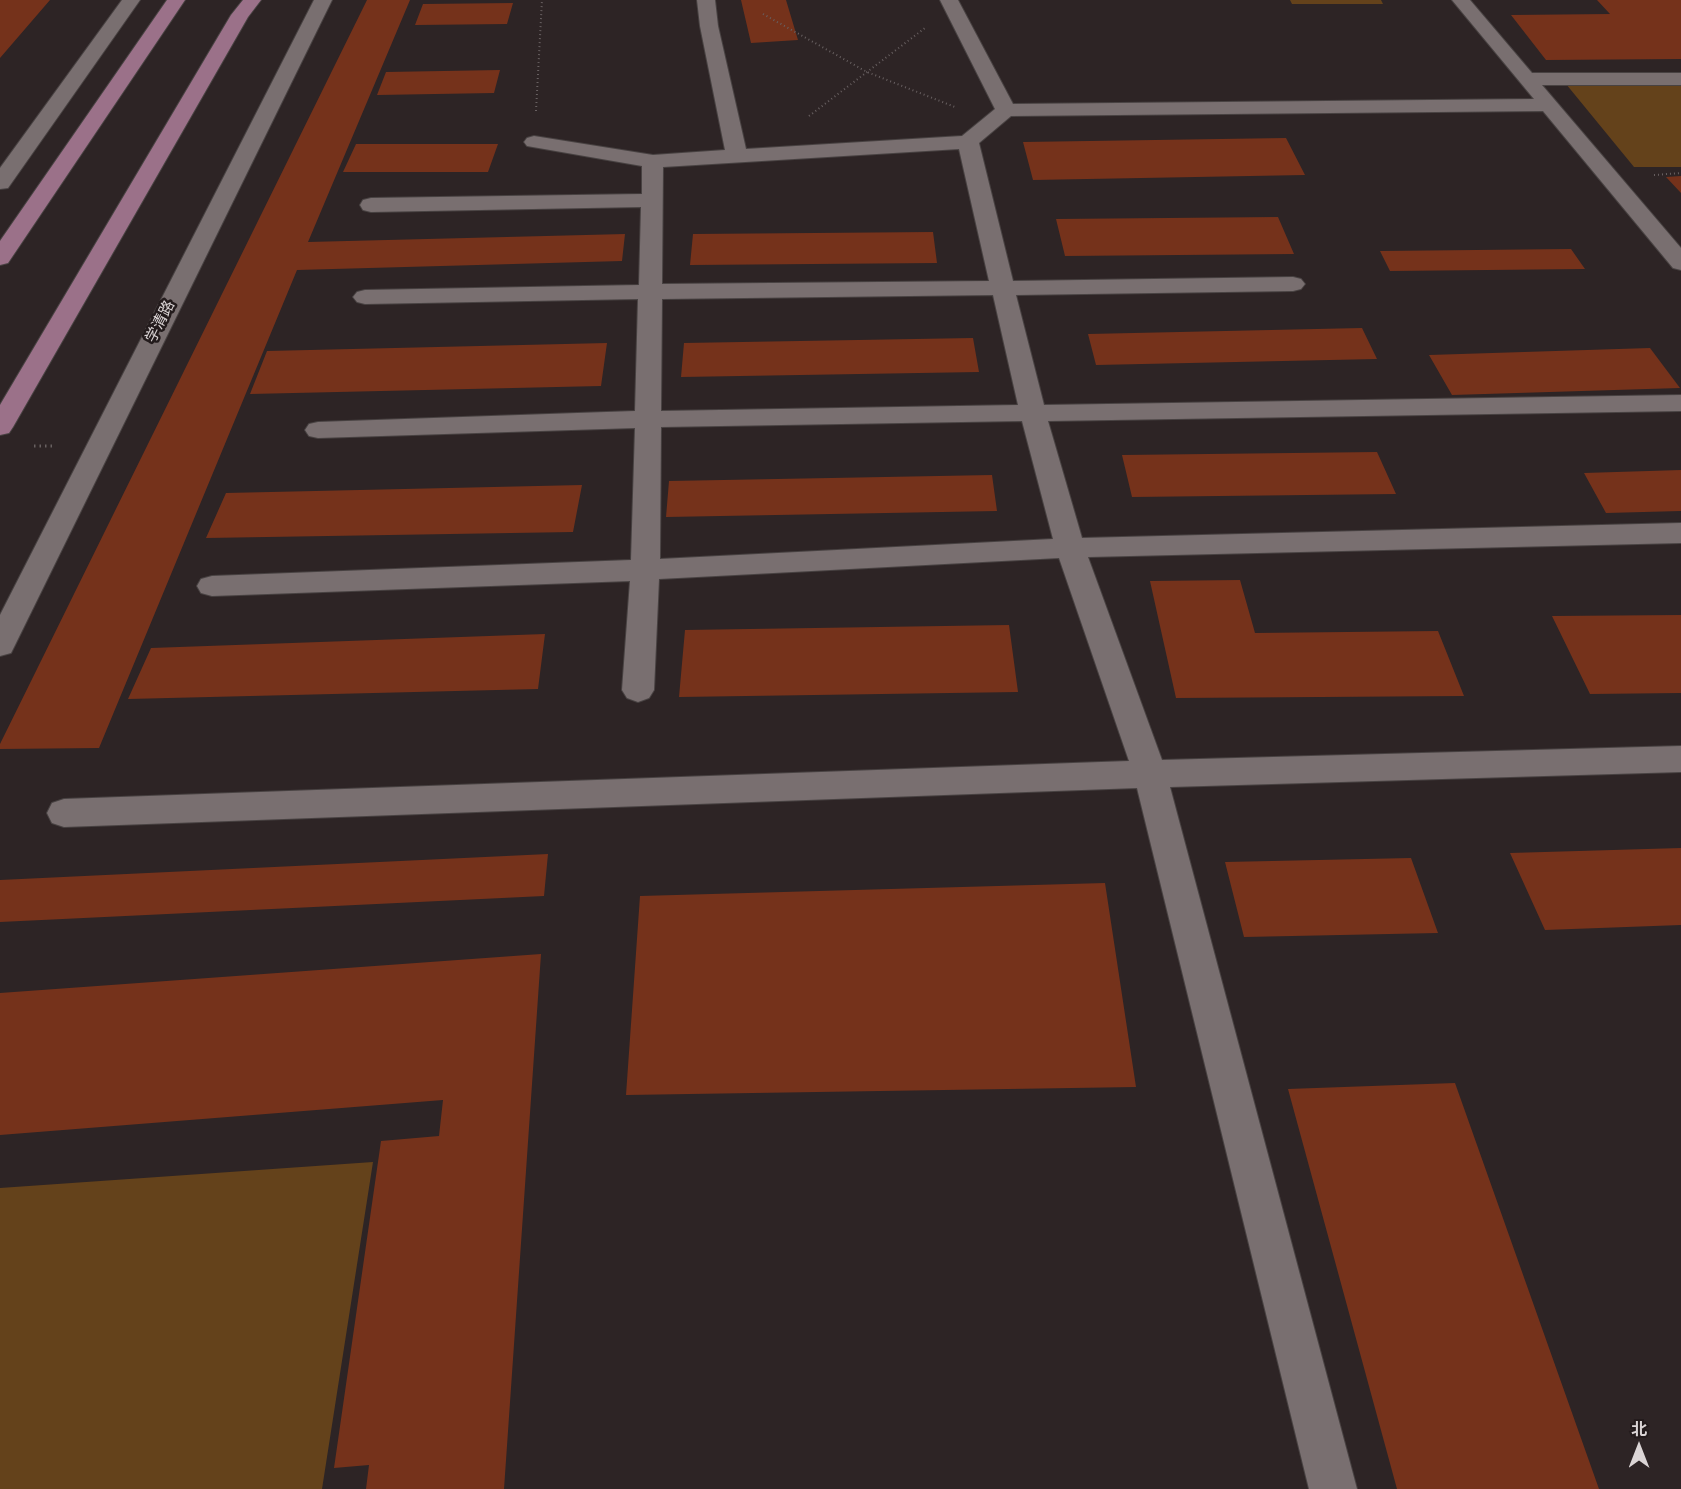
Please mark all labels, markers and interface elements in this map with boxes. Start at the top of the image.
street label: 学清路 [143,298,179,346]
north arrow [1609,1417,1669,1477]
text: 北 [1631,1417,1647,1441]

